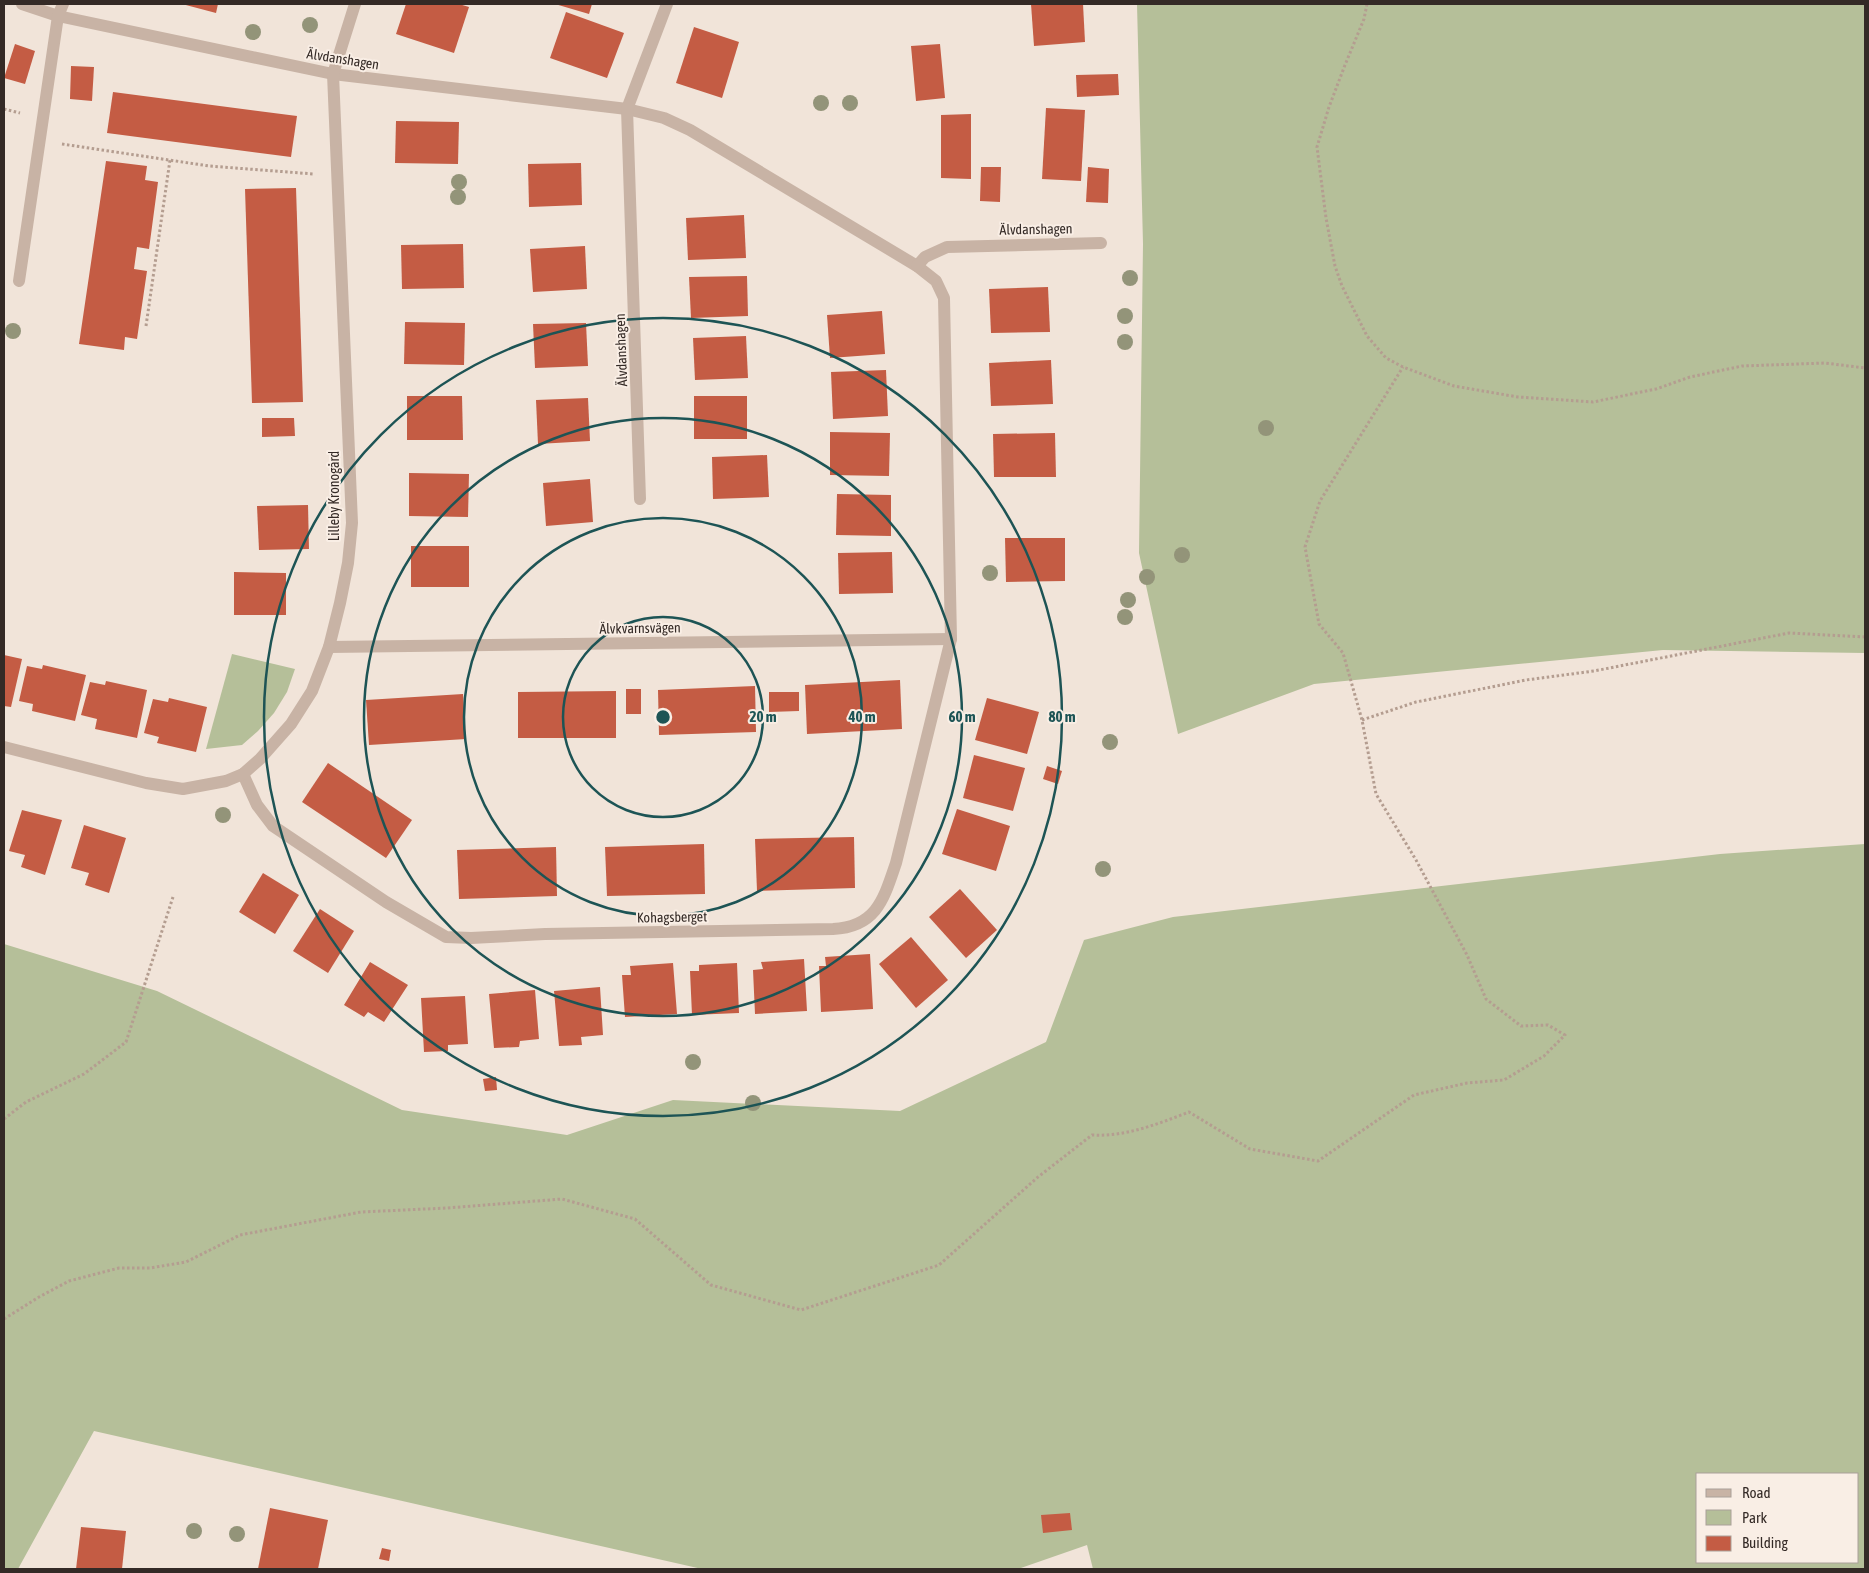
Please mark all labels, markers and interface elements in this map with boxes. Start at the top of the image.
street label: Älvdanshagen [306,45,380,73]
street label: Älvdanshagen [999,220,1073,238]
street label: Älvdanshagen [612,313,630,387]
street label: Lilleby Kronogård [326,451,342,541]
street label: Älvkvarnsvägen [599,619,681,637]
centre of rings [654,708,672,726]
text: 20 m [750,708,777,725]
text: 40 m [848,708,876,725]
text: 60 m [949,708,976,725]
text: 80 m [1049,708,1076,725]
street label: Kohagsberget [637,908,707,926]
legend [1696,1473,1859,1563]
text: Road [1742,1484,1771,1501]
text: Park [1742,1509,1767,1526]
text: Building [1742,1534,1788,1551]

